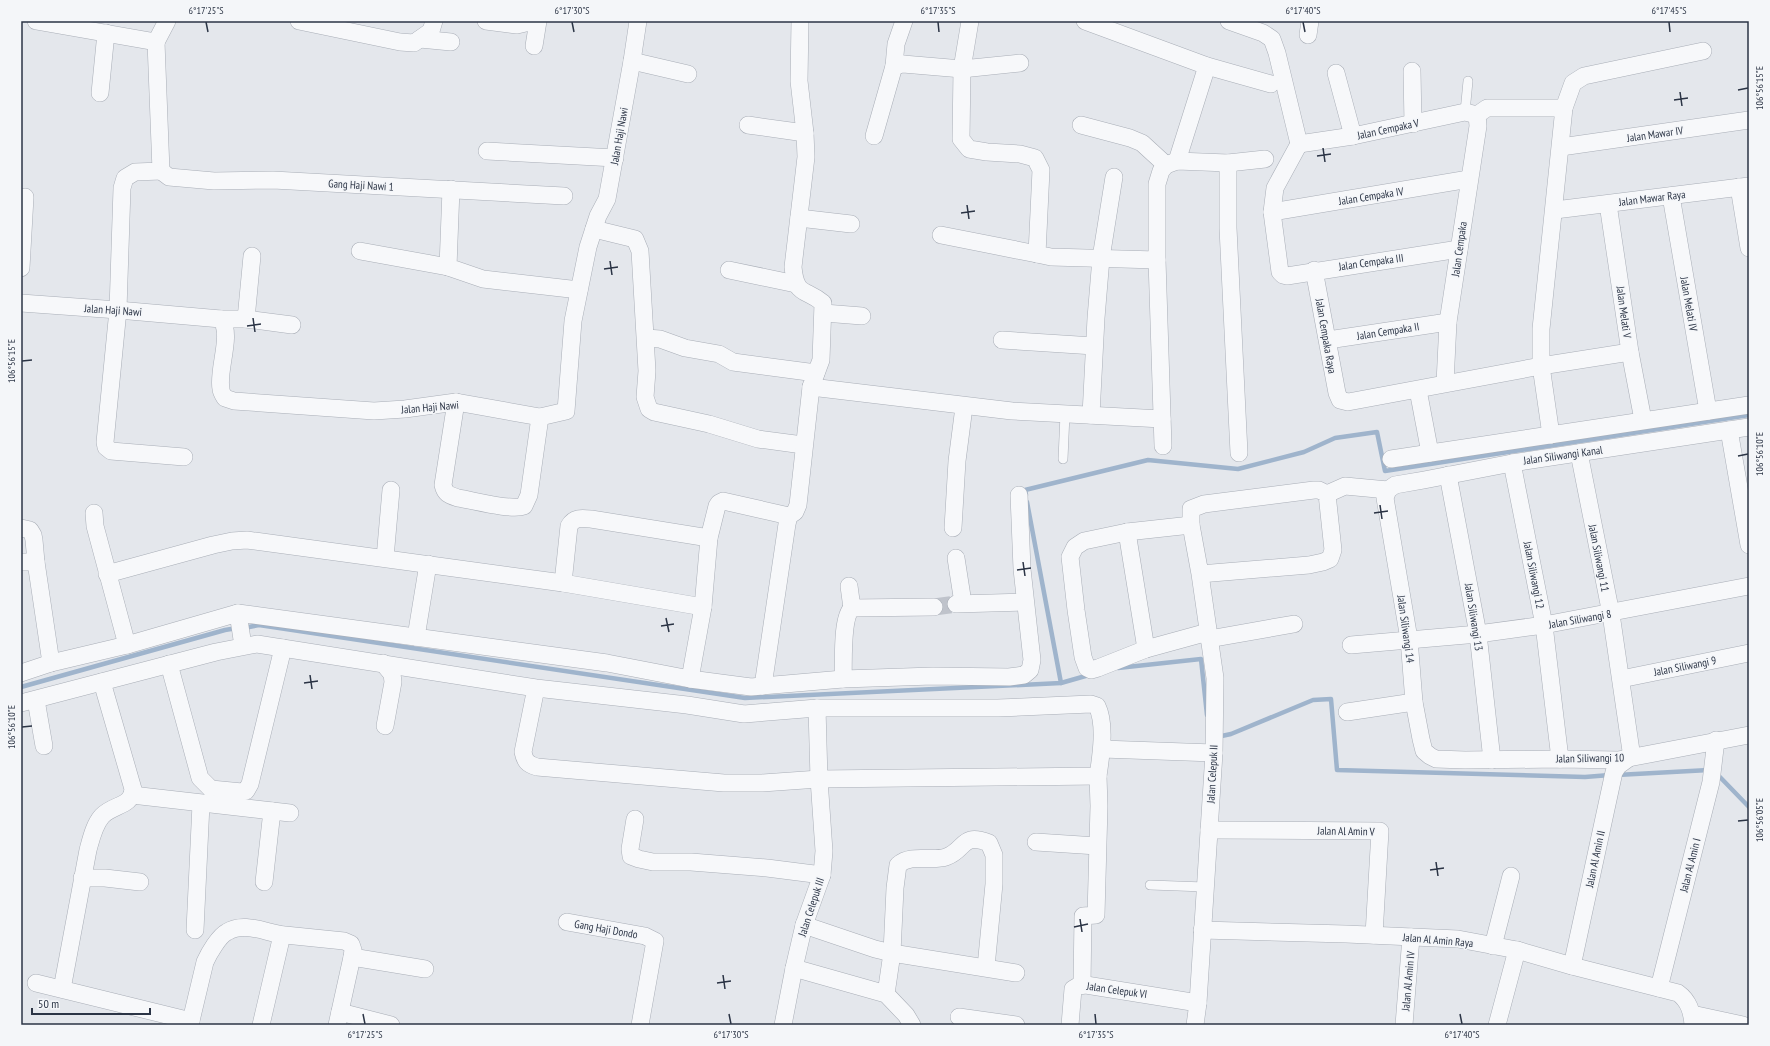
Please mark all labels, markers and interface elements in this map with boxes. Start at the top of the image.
text: 6°17'25"S [189,4,223,17]
text: 6°17'30"S [555,4,589,17]
text: 6°17'35"S [921,4,955,17]
text: 6°17'40"S [1286,4,1320,17]
text: 6°17'45"S [1652,4,1686,17]
text: 106°56'15"E [1753,66,1766,110]
street label: Jalan Haji Nawi [607,106,631,167]
street label: Jalan Cempaka V [1355,115,1421,143]
street label: Jalan Mawar IV [1625,123,1685,145]
street label: Gang Haji Nawi 1 [328,176,394,194]
street label: Jalan Cempaka IV [1337,184,1405,208]
street label: Jalan Mawar Raya [1617,187,1686,209]
street label: Jalan Cempaka [1448,221,1470,278]
street label: Jalan Cempaka III [1337,251,1404,274]
street label: Jalan Melati IV [1677,275,1701,333]
street label: Jalan Melati V [1613,284,1635,340]
street label: Jalan Cempaka Raya [1312,296,1339,375]
street label: Jalan Haji Nawi [83,301,142,319]
street label: Jalan Cempaka II [1355,319,1420,343]
text: 106°56'15"E [5,339,18,383]
street label: Jalan Haji Nawi [400,398,459,417]
text: 106°56'10"E [1753,432,1766,476]
street label: Jalan Siliwangi Kanal [1522,442,1604,468]
street label: Jalan Siliwangi 11 [1585,522,1612,593]
street label: Jalan Siliwangi 12 [1520,539,1547,610]
street label: Jalan Siliwangi 13 [1462,581,1486,652]
street label: Jalan Siliwangi 14 [1394,593,1418,664]
street label: Jalan Siliwangi 8 [1547,607,1612,632]
street label: Jalan Siliwangi 9 [1652,653,1717,679]
text: 106°56'10"E [5,705,18,749]
street label: Jalan Celepuk II [1203,744,1221,805]
street label: Jalan Siliwangi 10 [1555,750,1624,766]
text: 106°56'05"E [1753,798,1766,842]
street label: Jalan Al Amin V [1316,823,1376,839]
street label: Jalan Al Amin II [1582,829,1608,890]
street label: Jalan Al Amin I [1676,837,1703,894]
street label: Jalan Celepuk III [795,876,827,939]
street label: Gang Haji Dondo [573,917,639,941]
street label: Jalan Al Amin Raya [1401,930,1474,950]
street label: Jalan Al Amin IV [1398,949,1418,1013]
street label: Jalan Celepuk VI [1085,979,1148,1001]
scale bar [32,990,150,1016]
text: 50 m [38,996,59,1011]
text: 6°17'25"S [348,1028,382,1041]
text: 6°17'30"S [714,1028,748,1041]
text: 6°17'35"S [1079,1028,1113,1041]
text: 6°17'40"S [1445,1028,1479,1041]

